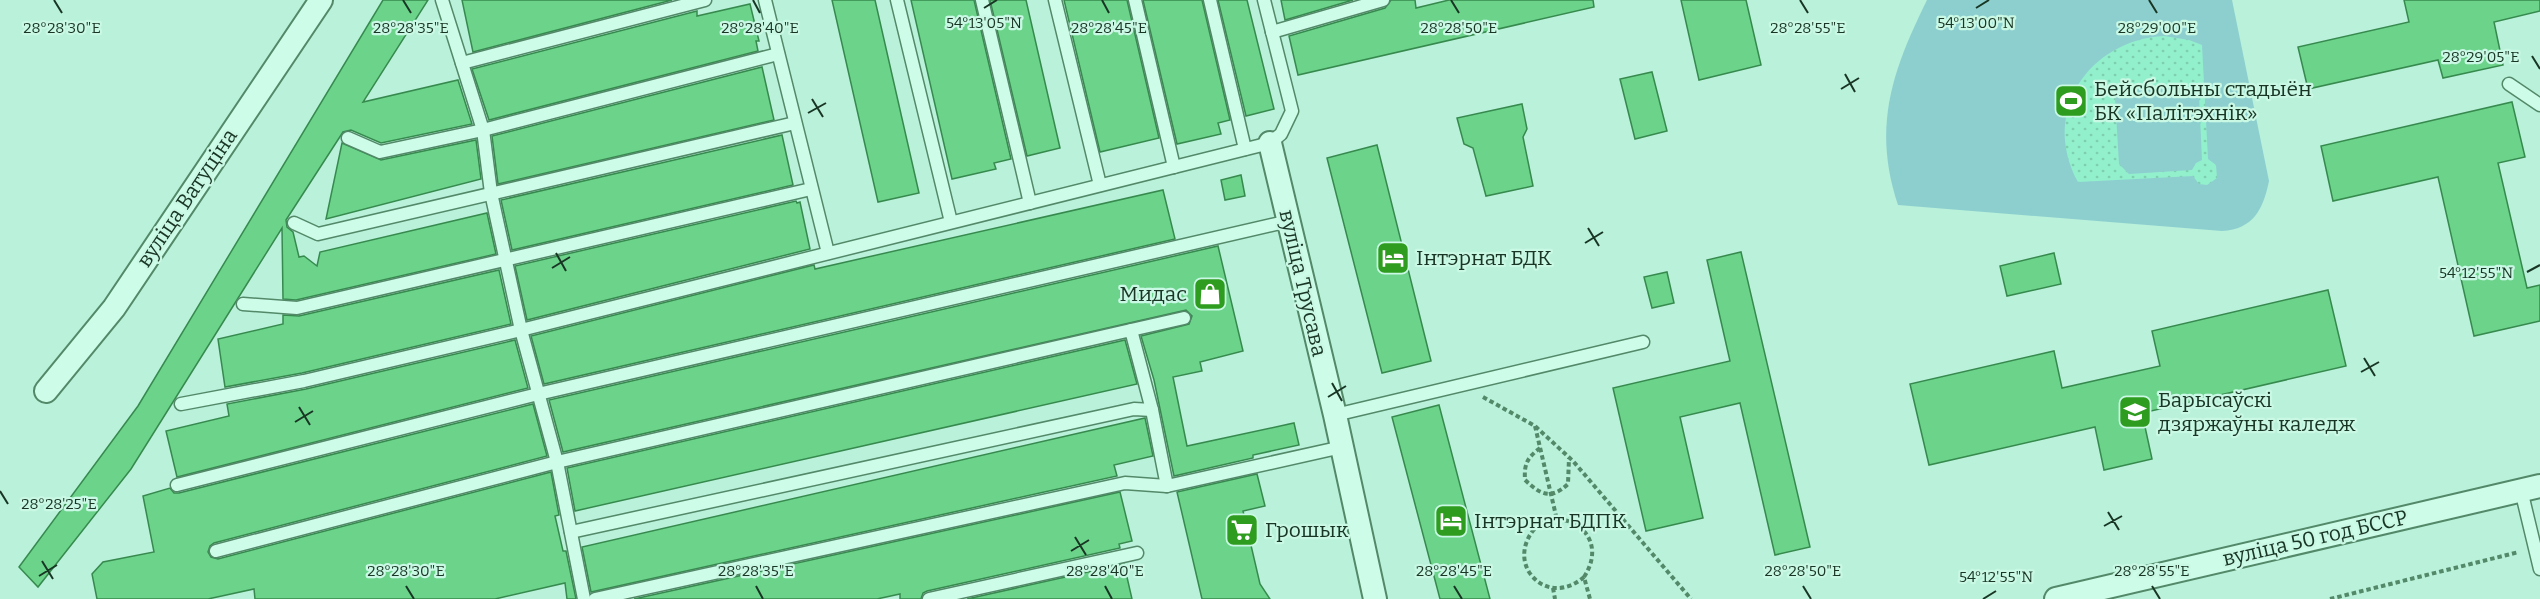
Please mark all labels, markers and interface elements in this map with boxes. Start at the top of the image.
text: 54°13'05"N [946,14,1022,32]
text: 54°13'00"N [1937,14,2015,32]
text: 28°28'30"E [23,19,101,37]
text: 28°28'35"E [373,19,449,37]
text: 28°28'40"E [721,19,799,37]
text: 28°28'45"E [1071,19,1147,37]
text: 28°28'50"E [1421,19,1497,37]
text: 28°28'55"E [1770,19,1846,37]
text: 28°29'00"E [2118,19,2196,37]
text: 28°29'05"E [2442,48,2520,66]
place label: Бейсбольны стадыён БК «Палітэхнік» [2094,76,2312,126]
sports icon: Бейсбольны стадыён БК «Палітэхнік» [2053,83,2089,119]
street label: вуліца Ватуціна [131,123,243,272]
street label: вуліца Трусава [1273,207,1333,359]
hotel icon: Інтэрнат БДК [1375,240,1411,276]
place label: Інтэрнат БДК [1416,245,1552,271]
text: 54°12'55"N [2439,264,2513,282]
shop icon: Мидас [1192,276,1228,312]
place label: Мидас [1119,281,1187,307]
place label: Барысаўскі дзяржаўны каледж [2158,387,2356,437]
school or university icon: Барысаўскі дзяржаўны каледж [2117,394,2153,430]
text: 28°28'25"E [21,495,97,513]
hotel icon: Інтэрнат БДПК [1433,503,1469,539]
street label: вуліца 50 год БССР [2220,504,2410,572]
place label: Інтэрнат БДПК [1474,508,1626,534]
supermarket icon: Грошык [1224,512,1260,548]
place label: Грошык [1265,517,1349,543]
text: 28°28'30"E [367,562,445,580]
text: 28°28'35"E [718,562,794,580]
text: 28°28'40"E [1066,562,1144,580]
text: 28°28'45"E [1416,562,1492,580]
text: 28°28'50"E [1765,562,1841,580]
text: 28°28'55"E [2114,562,2190,580]
text: 54°12'55"N [1959,568,2033,586]

